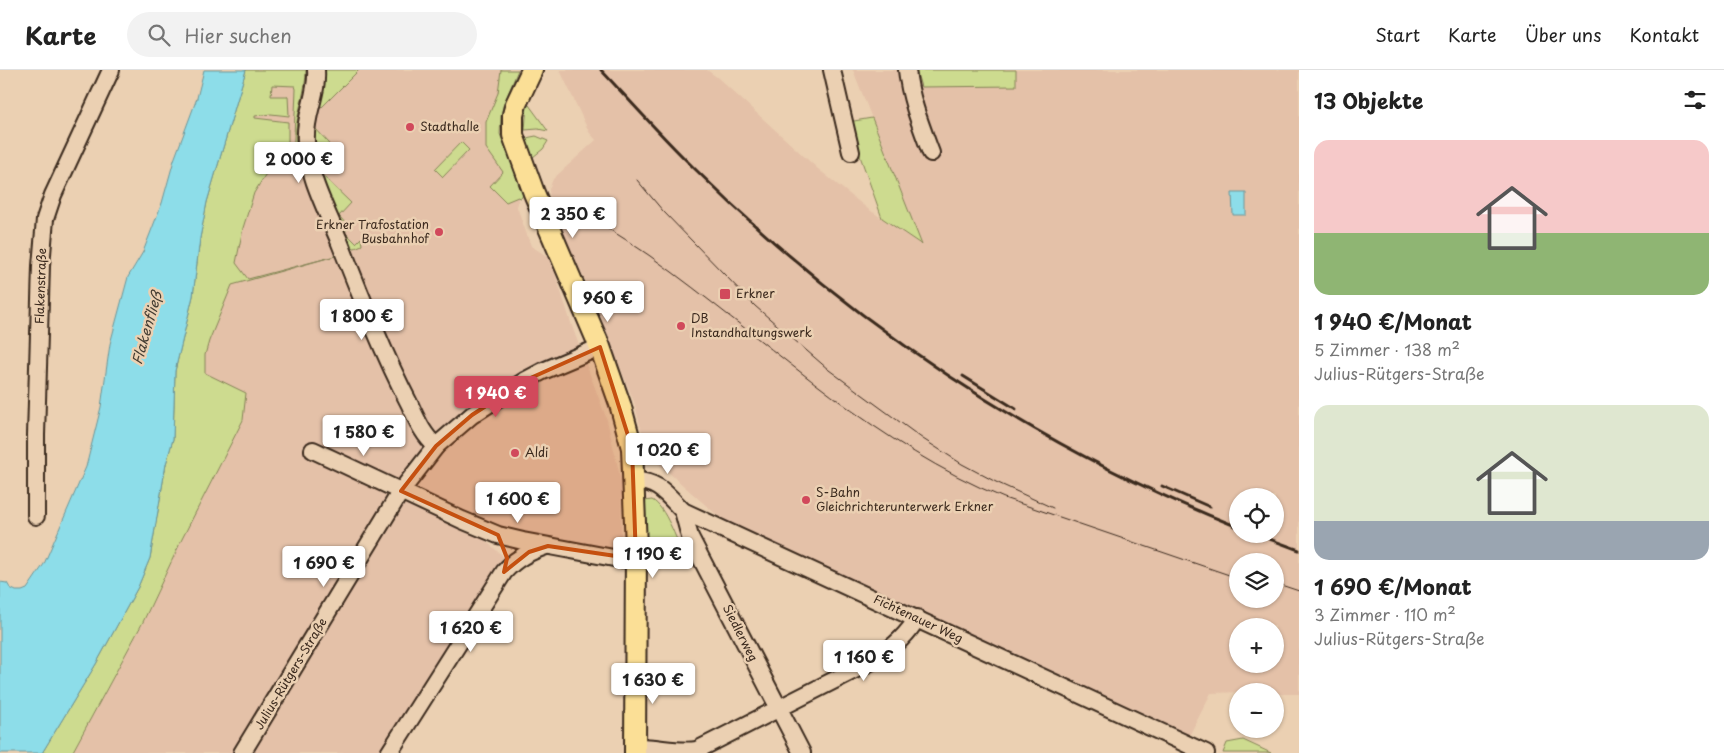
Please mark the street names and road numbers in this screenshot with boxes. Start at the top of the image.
street label: Flakenstraße [30,248,50,324]
street label: Fichtenauer Weg [871,589,966,647]
street label: Siedlerweg [719,601,763,664]
street label: Julius-Rütgers-Straße [250,614,331,733]

